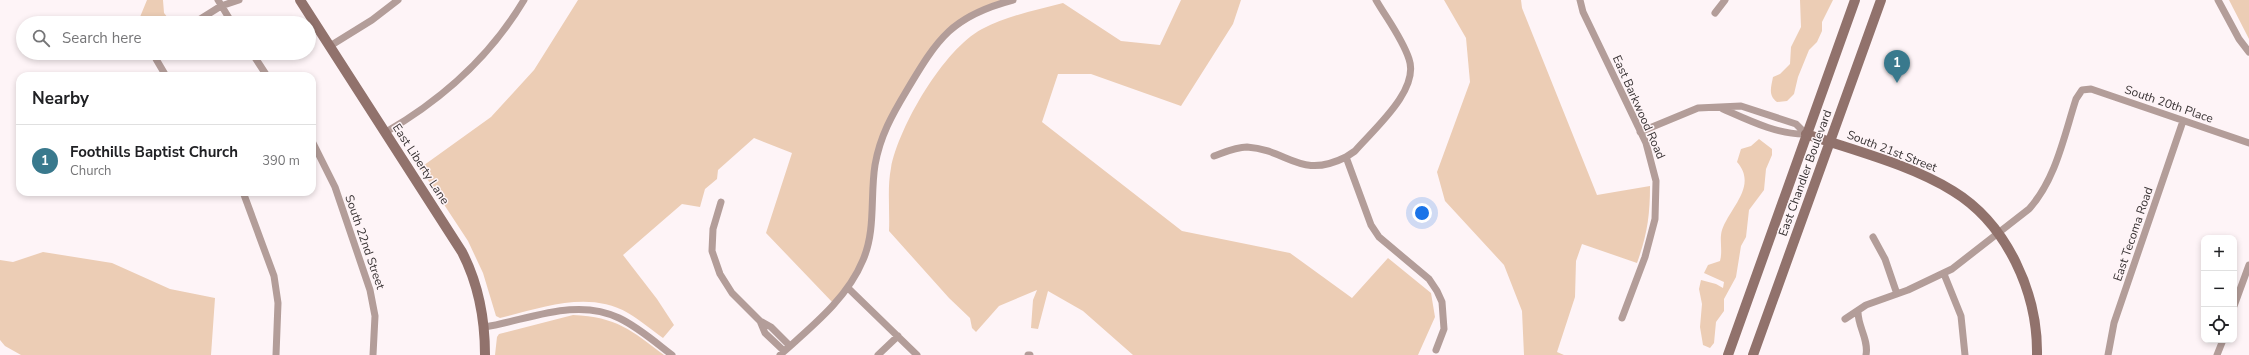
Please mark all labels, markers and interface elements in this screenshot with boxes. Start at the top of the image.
search box [16,16,316,60]
icon: search [30,27,52,49]
text: Search here [62,28,142,48]
pin: 1 [1884,50,1910,83]
street label: East Barkwood Road [1609,53,1669,161]
street label: South 20th Place [2123,81,2215,127]
text: Nearby [32,87,89,110]
street label: East Chandler Boulevard [1775,108,1835,238]
street label: East Liberty Lane [389,121,453,207]
street label: South 21st Street [1845,127,1940,176]
text: Foothills Baptist Church [70,142,238,162]
text: 1 [41,152,49,170]
text: 390 m [262,152,300,170]
text: Church [70,162,111,180]
street label: East Tecoma Road [2109,185,2157,283]
street label: South 22nd Street [341,193,389,292]
your location [1412,203,1432,223]
map controls [2201,235,2237,343]
button: + [2201,235,2237,271]
button: − [2201,271,2237,307]
button: locate [2201,307,2237,343]

